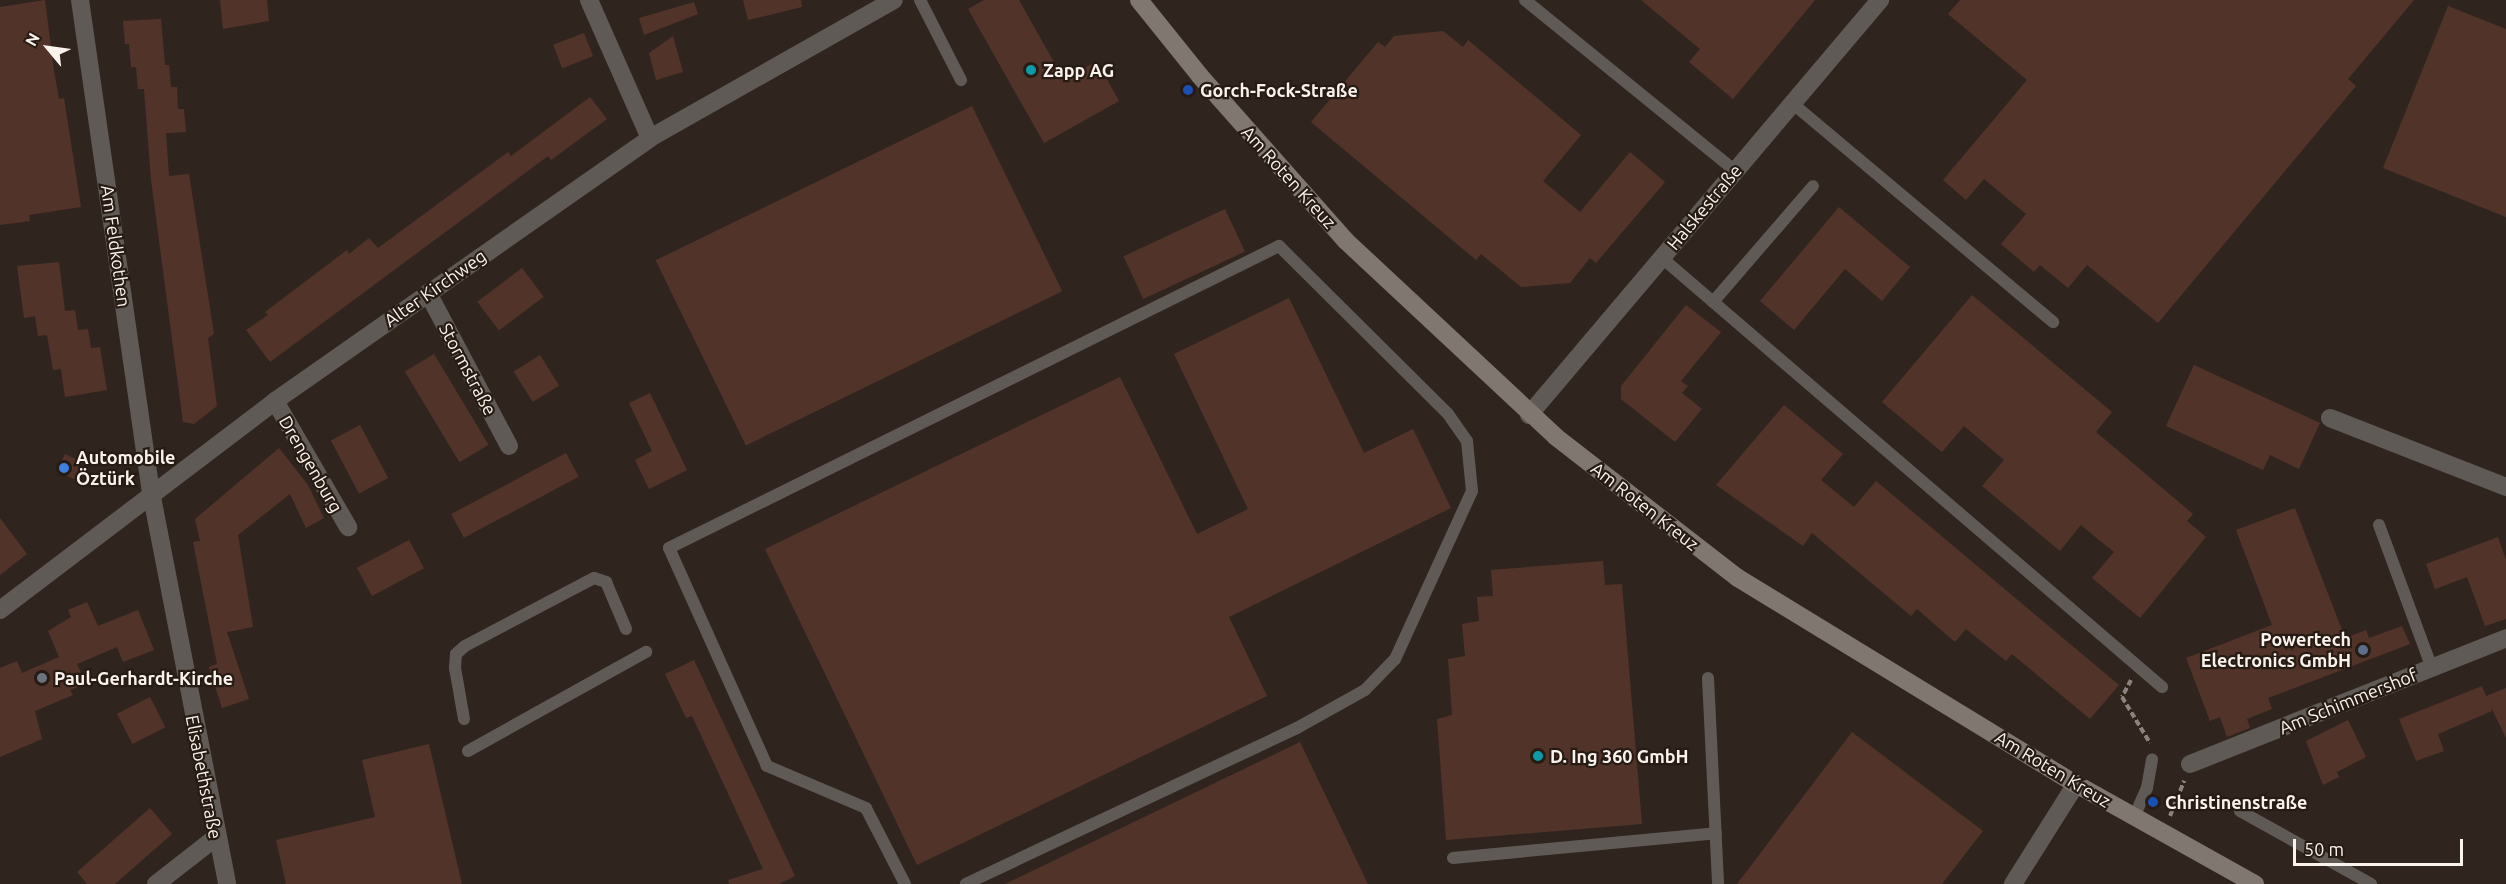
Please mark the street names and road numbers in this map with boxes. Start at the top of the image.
street label: Am Roten Kreuz [1237,121,1341,233]
street label: Halskestraße [1662,160,1746,254]
street label: Am Feldkothen [97,184,135,308]
street label: Alter Kirchweg [380,245,490,331]
street label: Stormstraße [435,319,501,419]
street label: Drengenburg [275,412,347,516]
street label: Am Roten Kreuz [1587,457,1703,555]
street label: Am Schimmershof [2276,663,2420,739]
street label: Elisabethstraße [181,713,227,841]
street label: Am Roten Kreuz [1991,726,2115,812]

